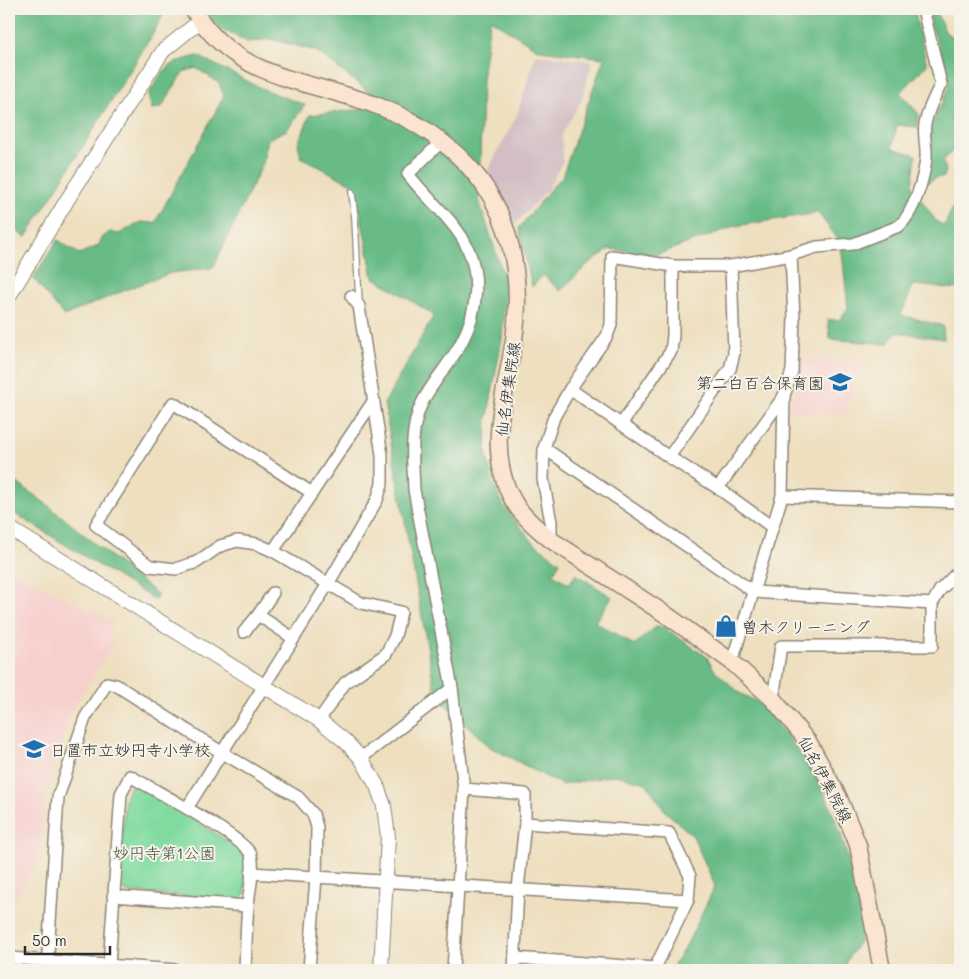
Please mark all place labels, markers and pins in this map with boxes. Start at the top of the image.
school or university icon: 第二白百合保育園 [827,369,853,395]
place label: 第二白百合保育園 [696,372,824,393]
shop icon: 曽木クリーニング [713,613,739,639]
place label: 曽木クリーニング [742,616,870,637]
school or university icon: 日置市立妙円寺小学校 [21,736,47,762]
place label: 日置市立妙円寺小学校 [50,739,210,760]

